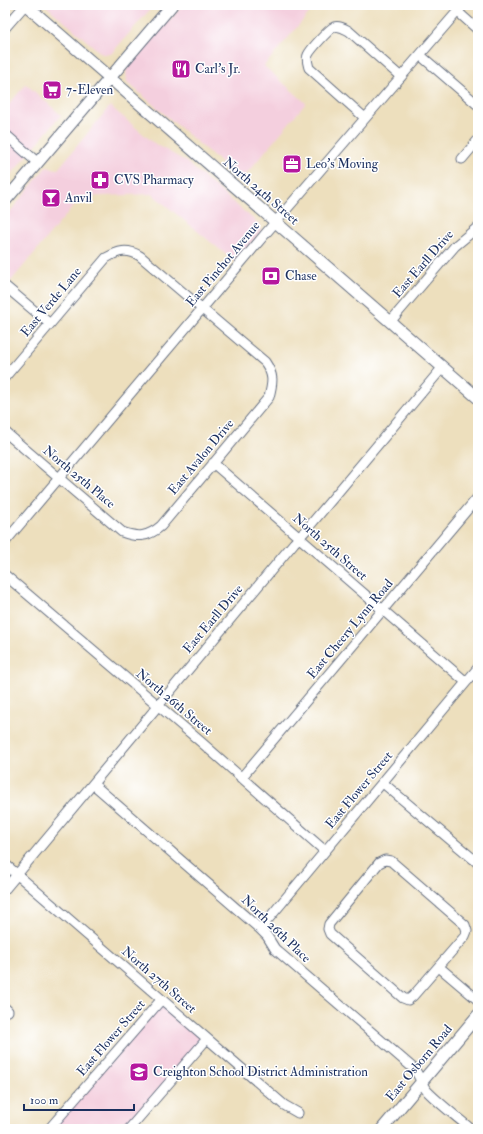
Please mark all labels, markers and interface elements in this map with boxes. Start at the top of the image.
restaurant icon: Carl's Jr. [170,58,192,80]
place label: Carl's Jr. [195,61,240,77]
supermarket icon: 7-Eleven [41,79,63,101]
place label: 7-Eleven [66,82,113,98]
office icon: Leo's Moving [281,153,303,175]
street label: North 24th Street [220,154,302,228]
place label: Leo's Moving [306,156,379,172]
pharmacy icon: CVS Pharmacy [89,169,111,191]
place label: CVS Pharmacy [114,172,194,189]
bar icon: Anvil [40,187,62,209]
place label: Anvil [64,190,93,206]
street label: East Pinchot Avenue [183,218,264,310]
street label: East Earll Drive [389,226,457,301]
street label: East Verde Lane [17,264,85,340]
bank icon: Chase [260,265,282,287]
place label: Chase [285,268,317,284]
street label: East Avalon Drive [165,416,238,498]
street label: North 25th Place [40,442,119,512]
street label: North 25th Street [289,510,371,584]
street label: East Cheery Lynn Road [304,576,397,683]
street label: East Earll Drive [180,581,247,657]
street label: North 26th Street [133,666,215,738]
street label: East Flower Street [322,748,396,832]
street label: North 26th Place [238,892,314,966]
street label: North 27th Street [118,943,200,1017]
street label: East Flower Street [73,997,149,1079]
street label: East Osborn Road [382,1021,456,1105]
school or university icon: Creighton School District Administration [128,1061,150,1083]
place label: Creighton School District Administration [153,1064,368,1080]
scale bar [24,1086,134,1112]
text: 100 m [30,1093,59,1108]

